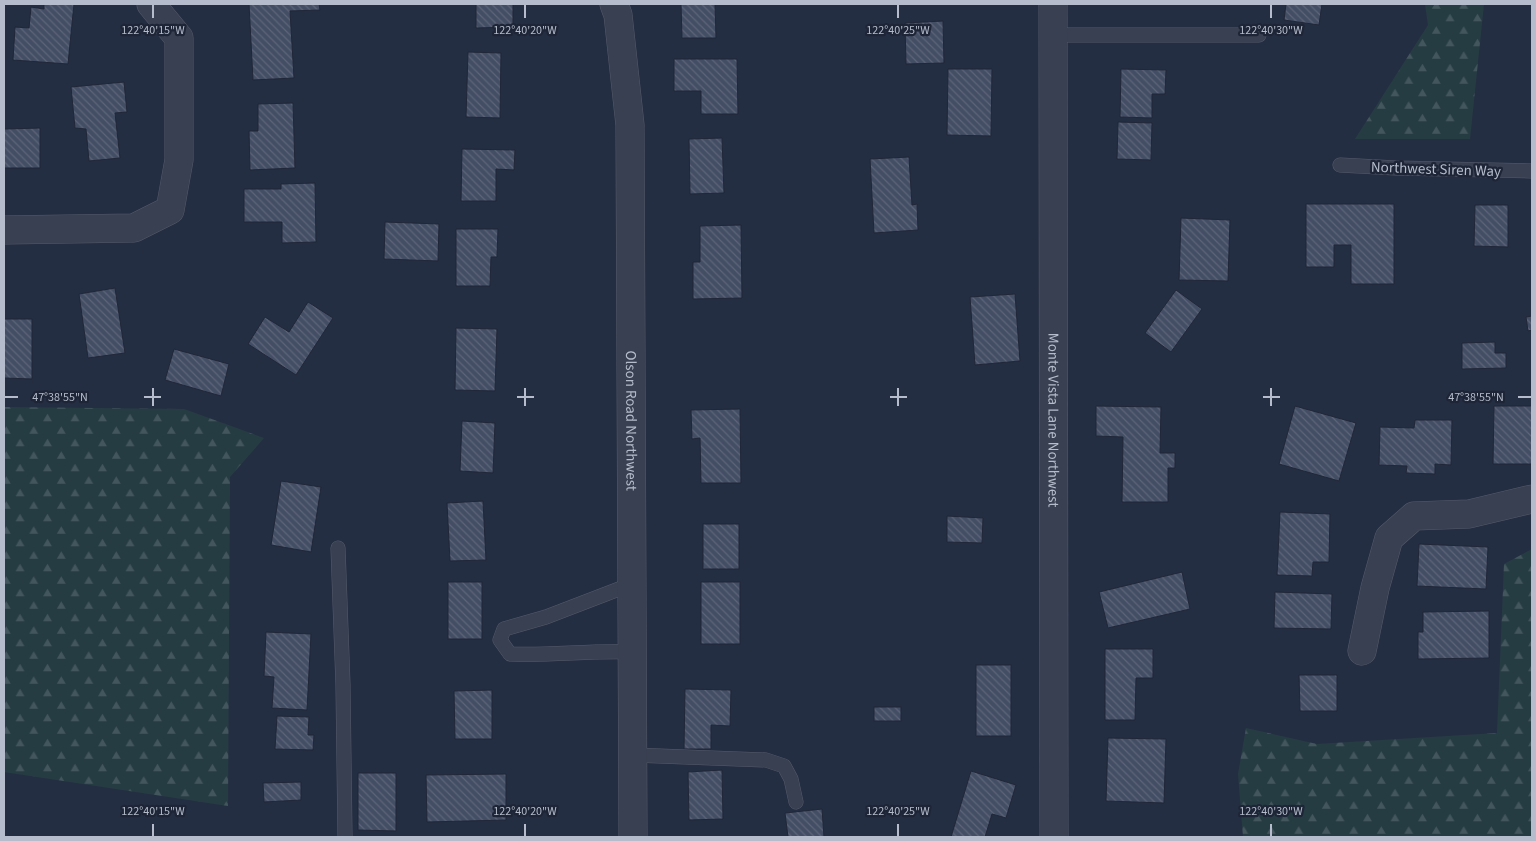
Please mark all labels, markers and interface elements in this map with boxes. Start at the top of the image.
text: 122°40'15"W [121,22,185,39]
text: 122°40'20"W [493,22,557,39]
text: 122°40'25"W [866,22,930,39]
text: 122°40'30"W [1239,22,1303,39]
street label: Northwest Siren Way [1371,157,1501,182]
street label: Monte Vista Lane Northwest [1042,333,1064,507]
street label: Olson Road Northwest [620,350,642,491]
text: 47°38'55"N [32,389,88,406]
text: 47°38'55"N [1448,389,1504,406]
text: 122°40'15"W [121,803,185,820]
text: 122°40'20"W [493,803,557,820]
text: 122°40'25"W [866,803,930,820]
text: 122°40'30"W [1239,803,1303,820]

